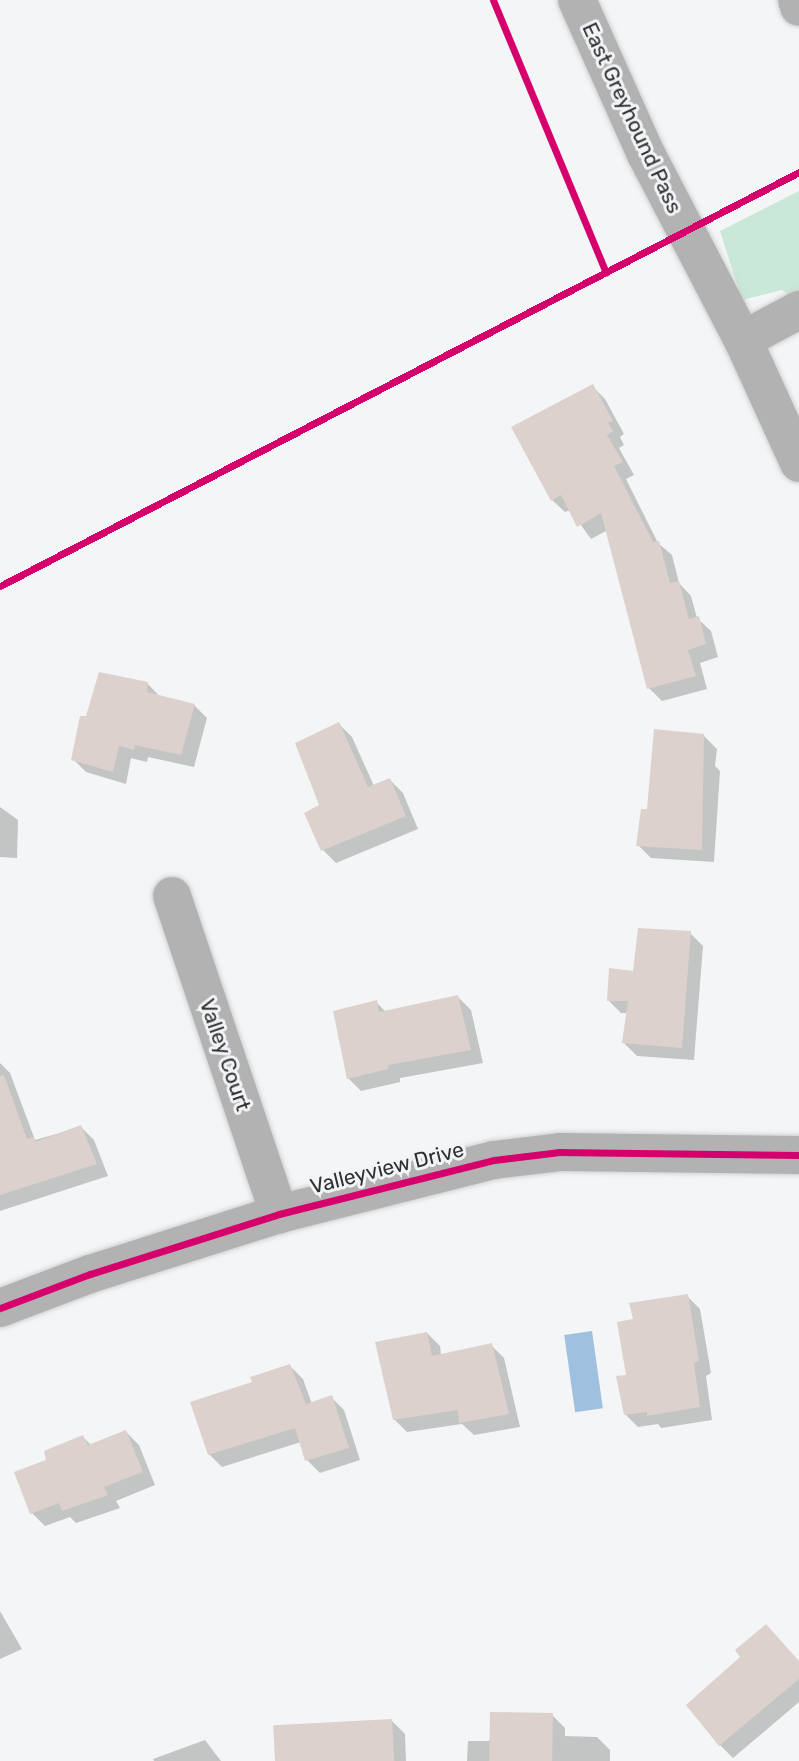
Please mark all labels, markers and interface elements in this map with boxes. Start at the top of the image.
street label: East Greyhound Pass [577,19,687,217]
street label: Valley Court [194,995,256,1115]
street label: Valleyview Drive [307,1137,467,1199]

